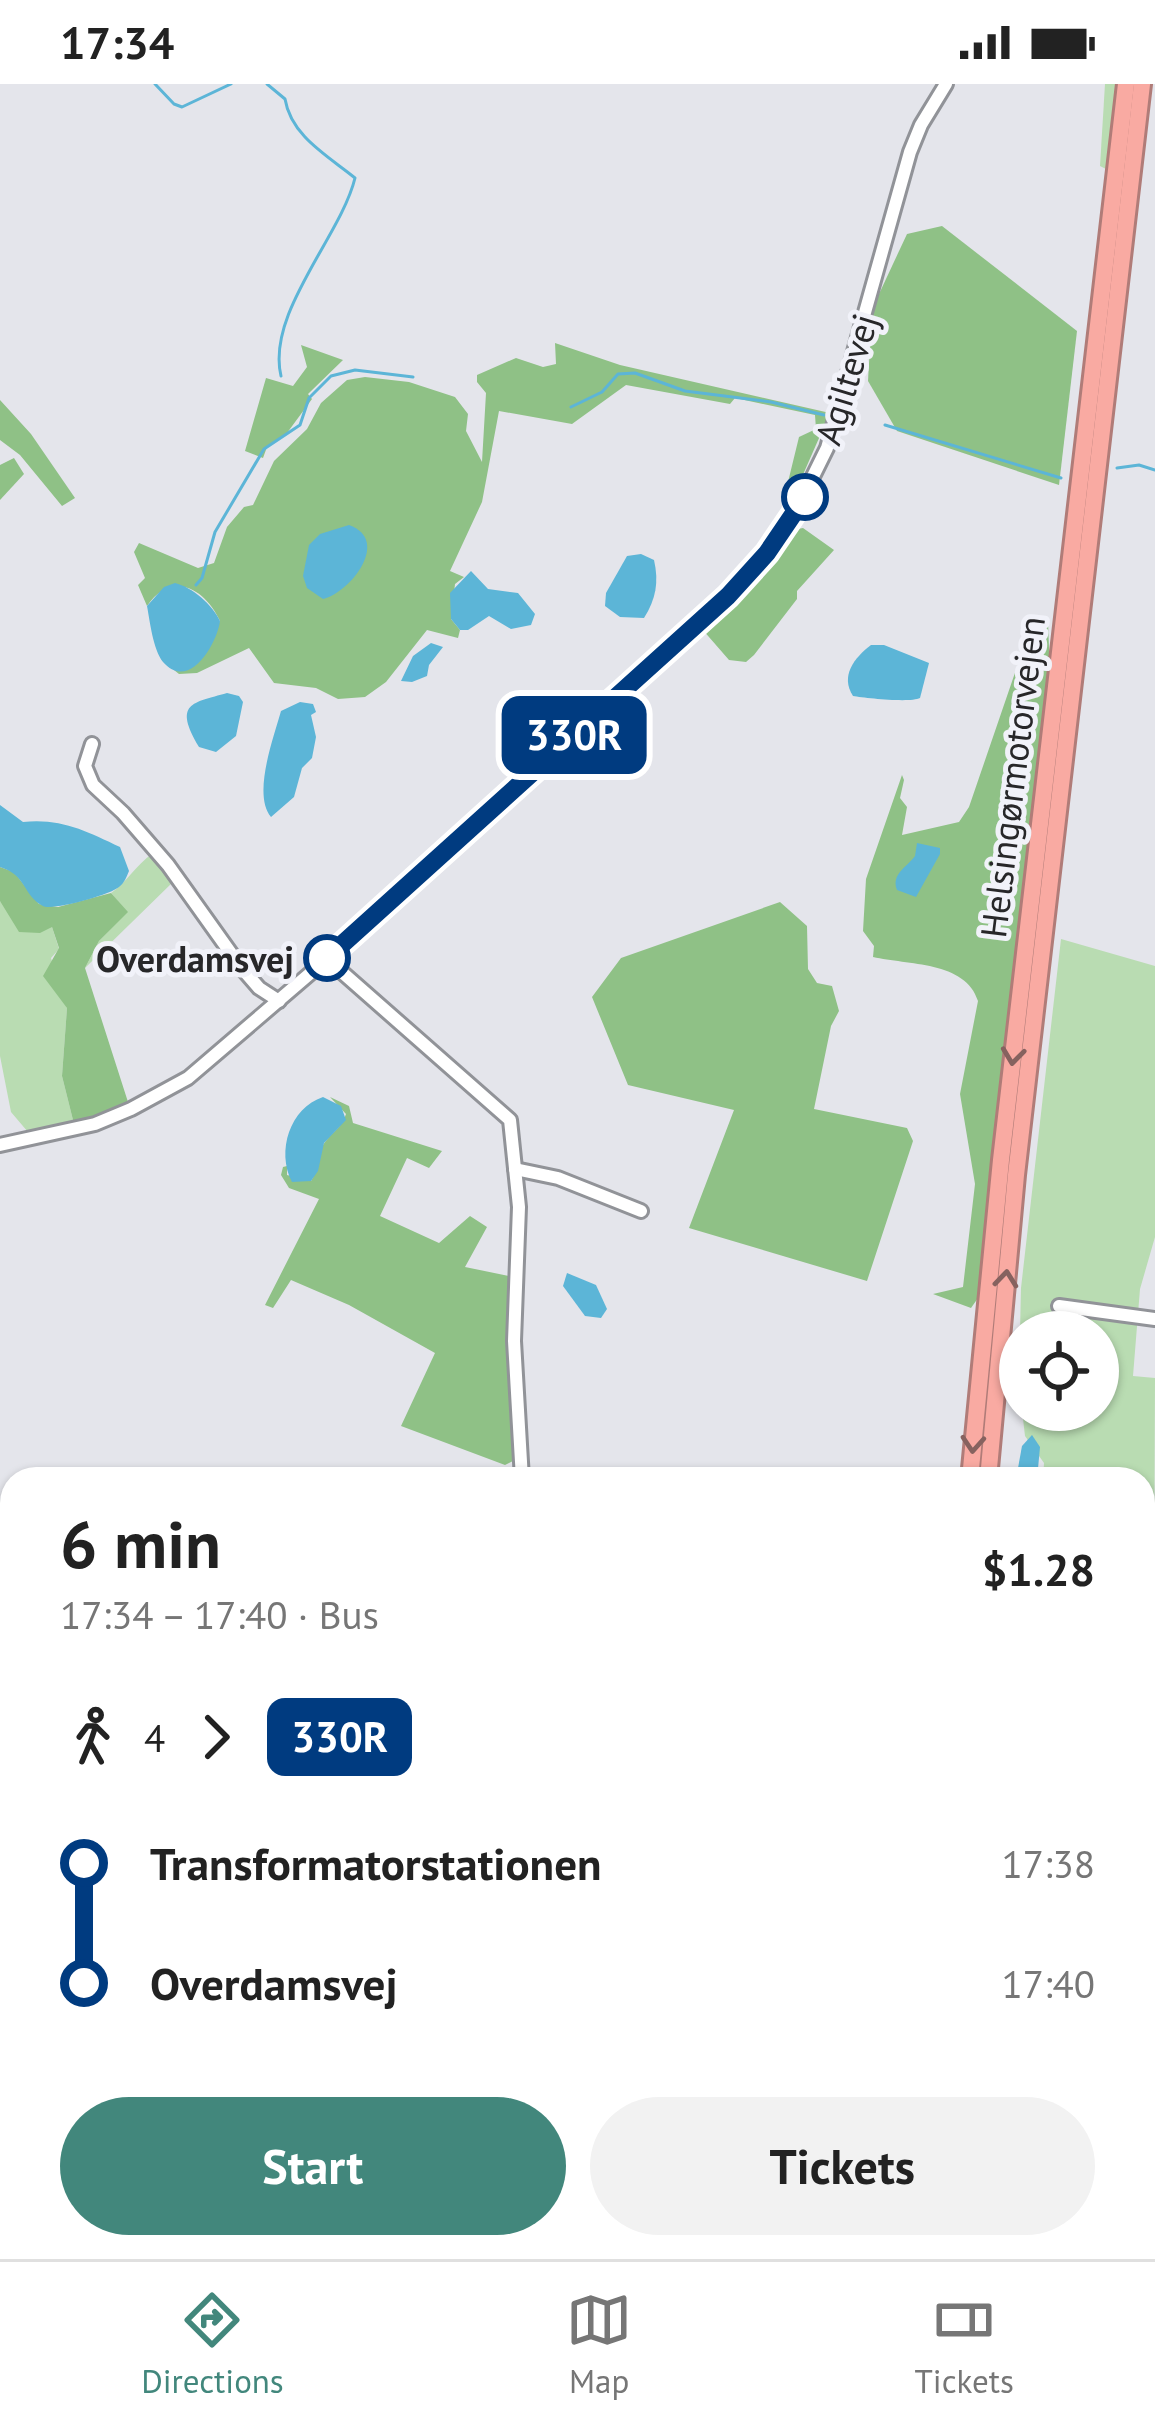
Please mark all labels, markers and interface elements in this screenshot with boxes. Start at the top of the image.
text: 17:34 [60,13,174,71]
street label: Agiltevej [804,308,888,450]
unlabelled marker [783,475,827,519]
street label: Helsingørmotorvejen [969,614,1055,940]
line badge: 330R [490,696,658,774]
text: 330R [526,707,622,762]
place label: Overdamsvej [96,935,294,982]
marker: Overdamsvej [305,936,349,980]
one-way arrow [1001,1047,1026,1066]
one-way arrow [992,1269,1018,1289]
map controls [999,1311,1119,1431]
button: locate [999,1311,1119,1431]
one-way arrow [960,1435,986,1454]
text: 6 min [60,1501,221,1586]
text: $1.28 [982,1540,1095,1598]
text: 17:34 – 17:40 · Bus [60,1589,379,1640]
icon: walk [60,1704,126,1770]
icon: forward [183,1704,249,1770]
text: 330R [291,1709,388,1764]
text: 4 [144,1712,165,1763]
text: Transformatorstationen [150,1834,602,1892]
text: 17:38 [1001,1838,1095,1889]
text: Overdamsvej [150,1954,397,2012]
text: 17:40 [1001,1958,1095,2009]
button: Start [60,2097,566,2235]
button: Tickets [590,2097,1095,2235]
tab: Directions [141,2287,284,2402]
tab: Map [566,2287,632,2402]
tab: Tickets [914,2287,1014,2402]

